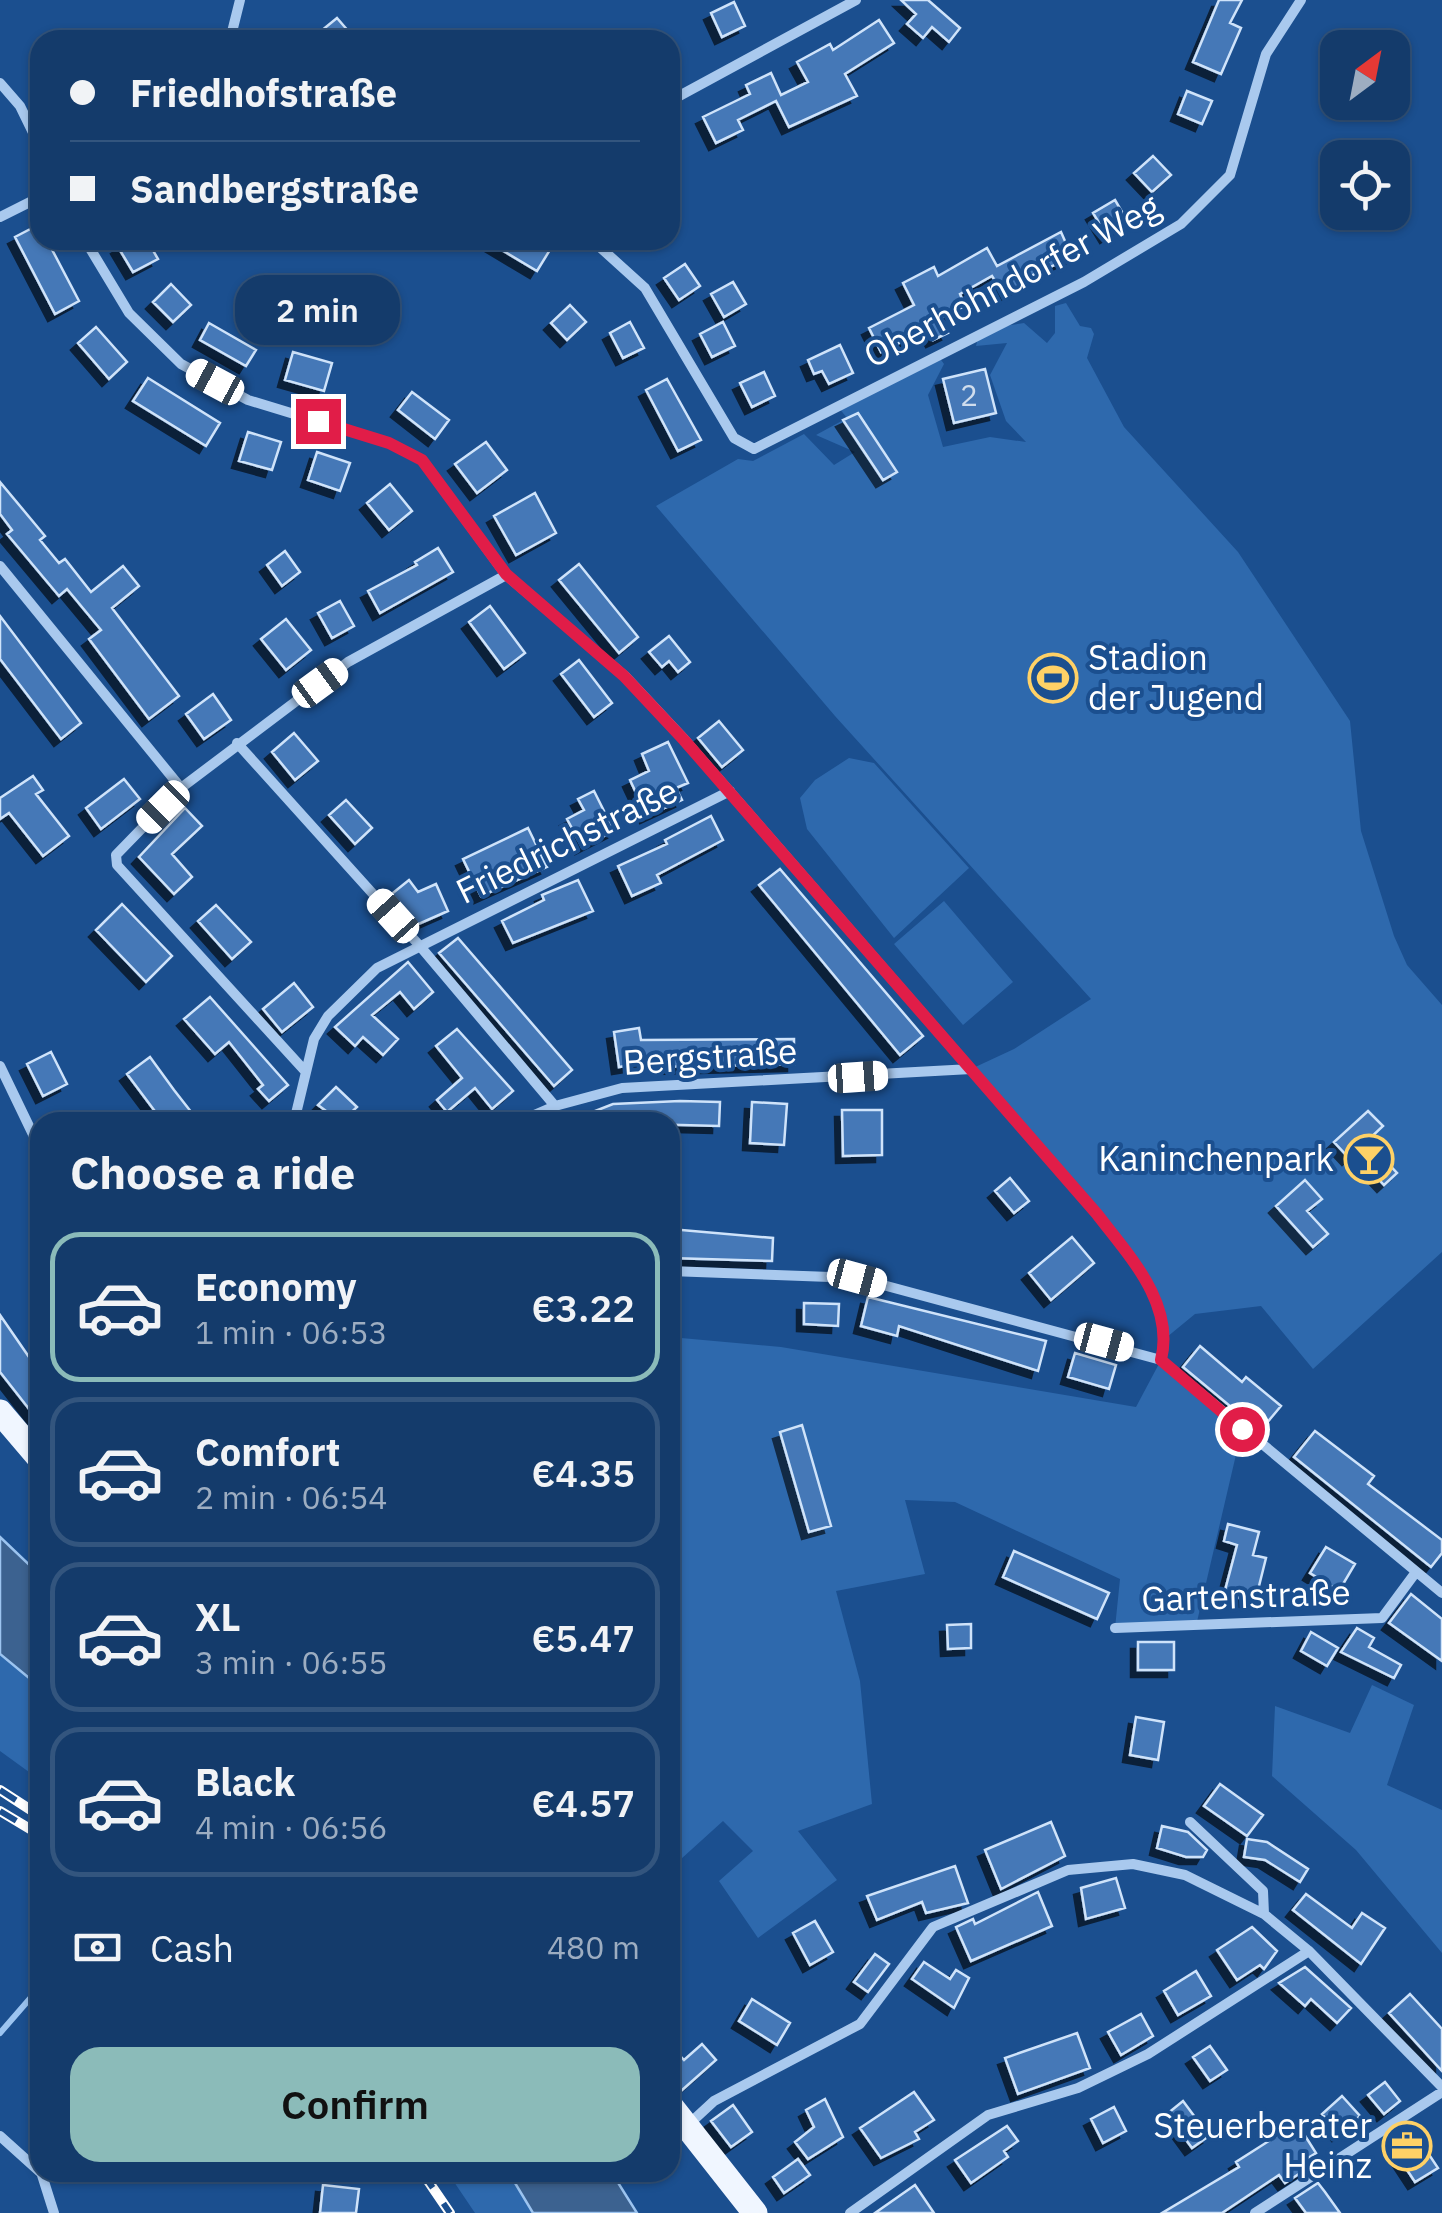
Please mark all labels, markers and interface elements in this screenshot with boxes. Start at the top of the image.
north arrow [1320,30,1410,120]
map controls [1320,30,1410,230]
text: Friedhofstraße [130,68,397,117]
button: locate [1320,140,1410,230]
text: Sandbergstraße [130,164,419,213]
street label: Oberhohndorfer Weg [855,182,1168,378]
callout: 2 min [236,276,400,346]
text: 2 min [276,289,359,331]
car [181,355,249,409]
house number: 2 [960,375,978,414]
route end [296,399,341,444]
place label: Stadion der Jugend [1088,634,1264,720]
sports icon: Stadion der Jugend [1027,652,1079,704]
car [287,653,353,713]
street label: Friedrichstraße [448,767,685,914]
car [131,775,195,839]
car [362,884,424,948]
street label: Bergstraße [621,1027,799,1085]
car [827,1060,889,1094]
bar icon: Kaninchenpark [1343,1133,1395,1185]
place label: Kaninchenpark [1098,1135,1334,1181]
text: Choose a ride [70,1143,355,1201]
car [824,1256,890,1300]
icon: car [75,1262,165,1352]
text: Economy [195,1262,357,1311]
text: €3.22 [531,1283,635,1332]
text: 1 min · 06:53 [195,1311,388,1353]
car [1071,1320,1137,1364]
route start [1220,1407,1265,1452]
icon: car [75,1427,165,1517]
text: Comfort [195,1427,340,1476]
text: €4.35 [531,1448,635,1497]
text: 2 min · 06:54 [195,1476,388,1518]
street label: Gartenstraße [1141,1568,1351,1622]
icon: car [75,1592,165,1682]
text: XL [195,1592,241,1641]
text: €5.47 [531,1613,635,1662]
text: 3 min · 06:55 [195,1641,388,1683]
icon: car [75,1757,165,1847]
text: Black [195,1757,295,1806]
text: €4.57 [531,1778,635,1827]
text: 4 min · 06:56 [195,1806,388,1848]
icon: cash [70,1920,125,1975]
text: Cash [150,1923,234,1972]
text: 480 m [547,1926,640,1968]
button: Confirm [70,2047,640,2162]
place label: Steuerberater Heinz [1153,2102,1372,2188]
office icon: Steuerberater Heinz [1381,2120,1433,2172]

